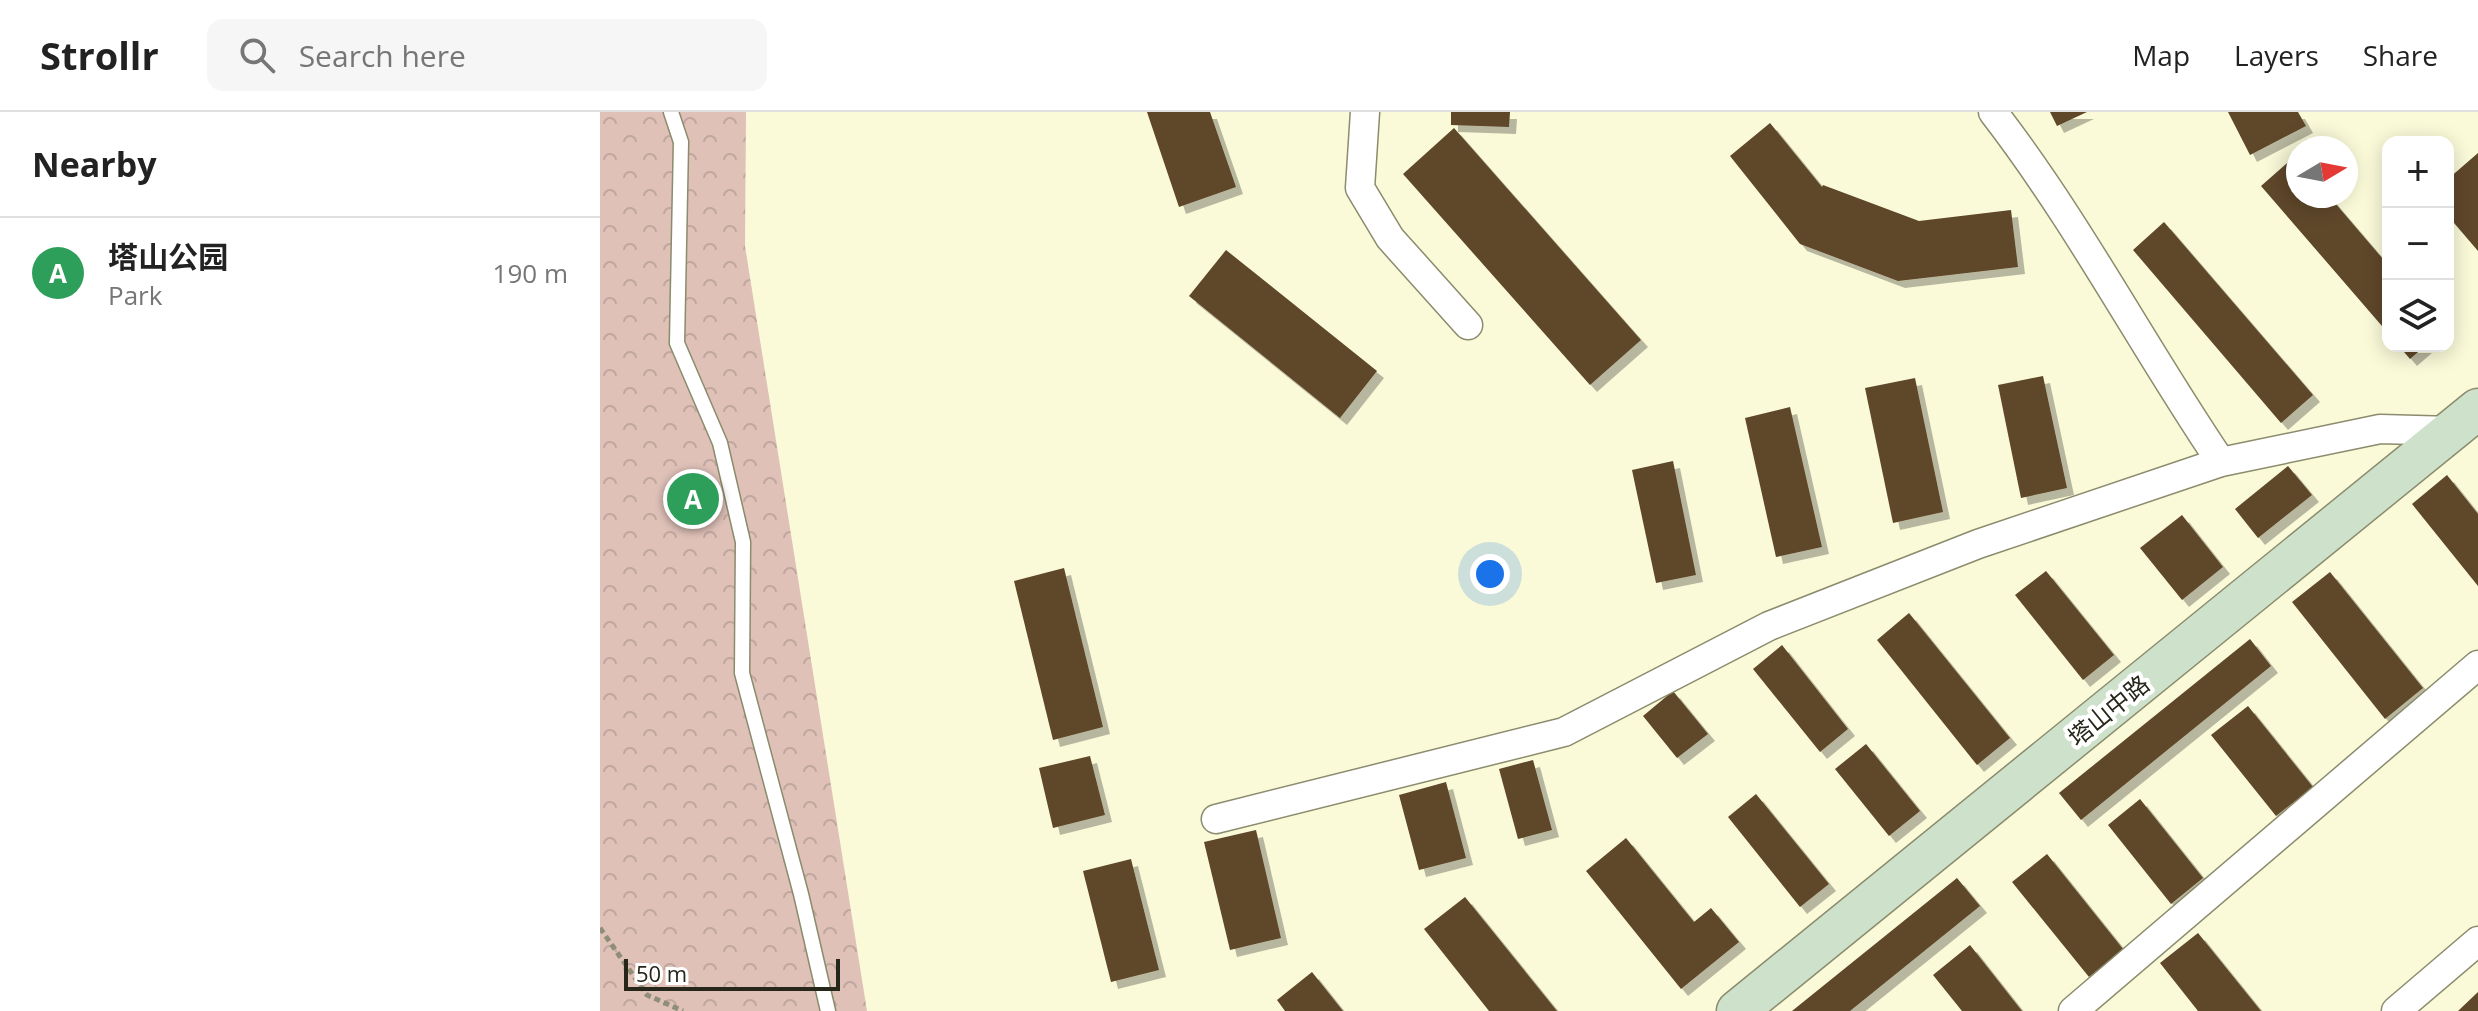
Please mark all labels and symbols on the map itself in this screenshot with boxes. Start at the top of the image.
north arrow [2286,136,2358,208]
pin: A [667,469,719,529]
your location [1470,554,1510,594]
street label: 塔山中路 [2060,667,2156,753]
scale bar [624,955,840,991]

